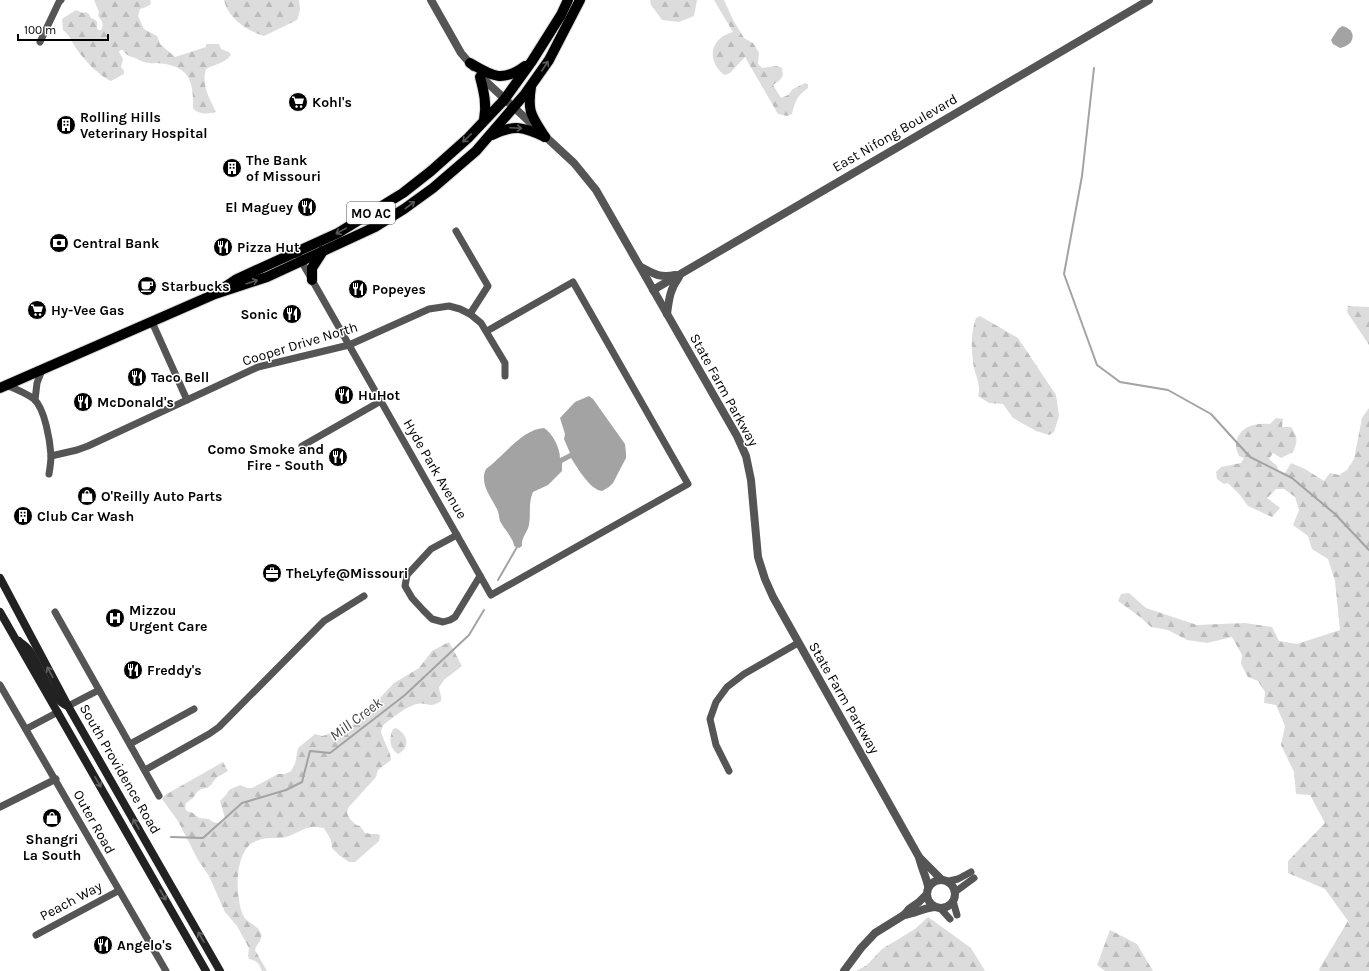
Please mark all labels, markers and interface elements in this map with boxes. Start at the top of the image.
scale bar [18,16,108,42]
text: 100 m [24,23,56,37]
one-way arrow [541,61,549,72]
street label: East Nifong Boulevard [830,90,960,176]
supermarket icon: Kohl's [287,91,309,113]
place label: Kohl's [312,94,352,111]
place label: Rolling Hills Veterinary Hospital [80,109,208,142]
building icon: Rolling Hills Veterinary Hospital [55,114,77,136]
one-way arrow [509,124,522,132]
one-way arrow [462,133,472,143]
place label: The Bank of Missouri [246,152,321,185]
building icon: The Bank of Missouri [221,157,243,179]
restaurant icon: El Maguey [296,196,318,218]
place label: El Maguey [225,199,293,216]
one-way arrow [404,201,415,209]
road number: MO AC [347,202,395,224]
one-way arrow [335,228,347,236]
bank icon: Central Bank [48,232,70,254]
place label: Central Bank [73,235,160,252]
restaurant icon: Pizza Hut [212,236,234,258]
place label: Pizza Hut [237,239,300,256]
cafe icon: Starbucks [136,275,158,297]
place label: Starbucks [161,278,230,295]
one-way arrow [245,278,258,285]
restaurant icon: Popeyes [347,278,369,300]
place label: Popeyes [372,281,426,298]
supermarket icon: Hy-Vee Gas [26,299,48,321]
place label: Hy-Vee Gas [51,302,124,319]
restaurant icon: Sonic [281,303,303,325]
place label: Sonic [240,306,278,323]
street label: Cooper Drive North [240,318,360,370]
street label: State Farm Parkway [686,331,762,450]
restaurant icon: Taco Bell [126,366,148,388]
place label: Taco Bell [151,369,209,386]
restaurant icon: HuHot [333,384,355,406]
place label: HuHot [358,387,400,404]
restaurant icon: McDonald's [72,391,94,413]
place label: McDonald's [97,394,174,411]
street label: Hyde Park Avenue [400,416,470,522]
place label: Como Smoke and Fire - South [208,441,324,474]
restaurant icon: Como Smoke and Fire - South [327,446,349,468]
shop icon: O'Reilly Auto Parts [76,485,98,507]
place label: O'Reilly Auto Parts [101,488,222,505]
building icon: Club Car Wash [12,505,34,527]
place label: Club Car Wash [37,508,134,525]
office icon: TheLyfe@Missouri [261,562,283,584]
place label: TheLyfe@Missouri [286,565,408,582]
place label: Mizzou Urgent Care [129,602,207,635]
hospital icon: Mizzou Urgent Care [104,607,126,629]
street label: State Farm Parkway [805,639,883,757]
restaurant icon: Freddy's [122,659,144,681]
place label: Freddy's [147,662,202,679]
one-way arrow [46,666,53,678]
water label: Mill Creek [326,693,386,745]
street label: South Providence Road [76,701,164,837]
one-way arrow [95,776,103,788]
street label: Outer Road [69,787,119,857]
shop icon: Shangri La South [41,807,63,829]
one-way arrow [132,818,140,830]
place label: Shangri La South [23,831,81,864]
street label: Peach Way [37,877,105,924]
one-way arrow [159,889,167,901]
one-way arrow [196,931,204,943]
restaurant icon: Angelo's [92,934,114,956]
place label: Angelo's [117,937,172,954]

